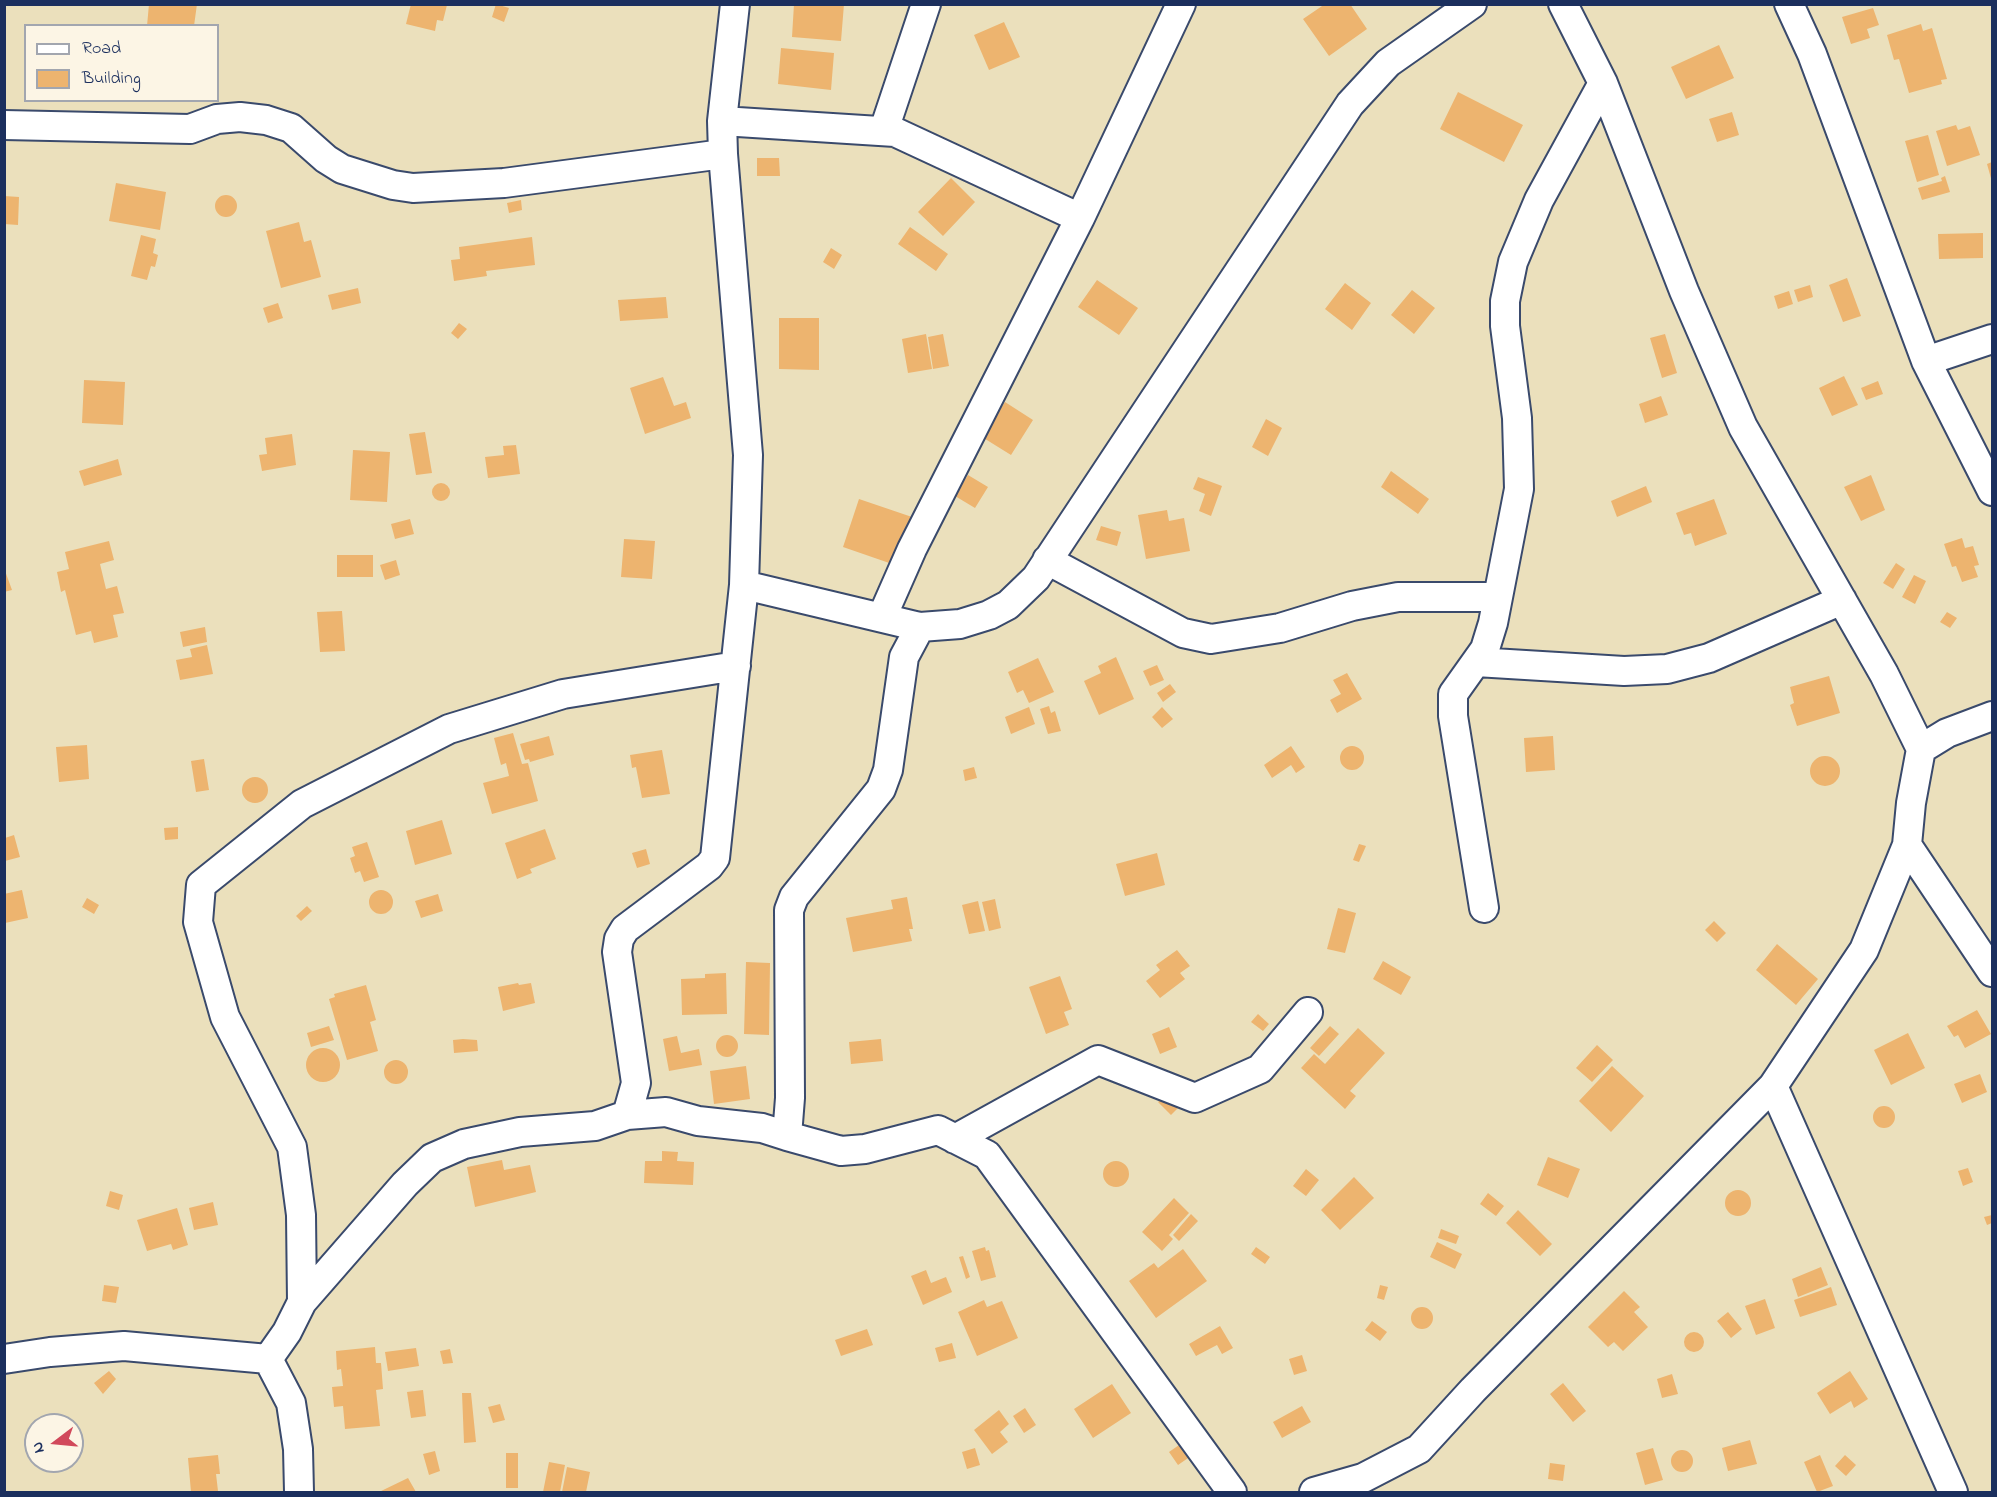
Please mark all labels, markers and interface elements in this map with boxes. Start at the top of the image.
legend [24,24,219,102]
text: Road [82,36,121,62]
text: Building [82,66,141,92]
north arrow [24,1413,84,1473]
text: N [26,1439,52,1456]

